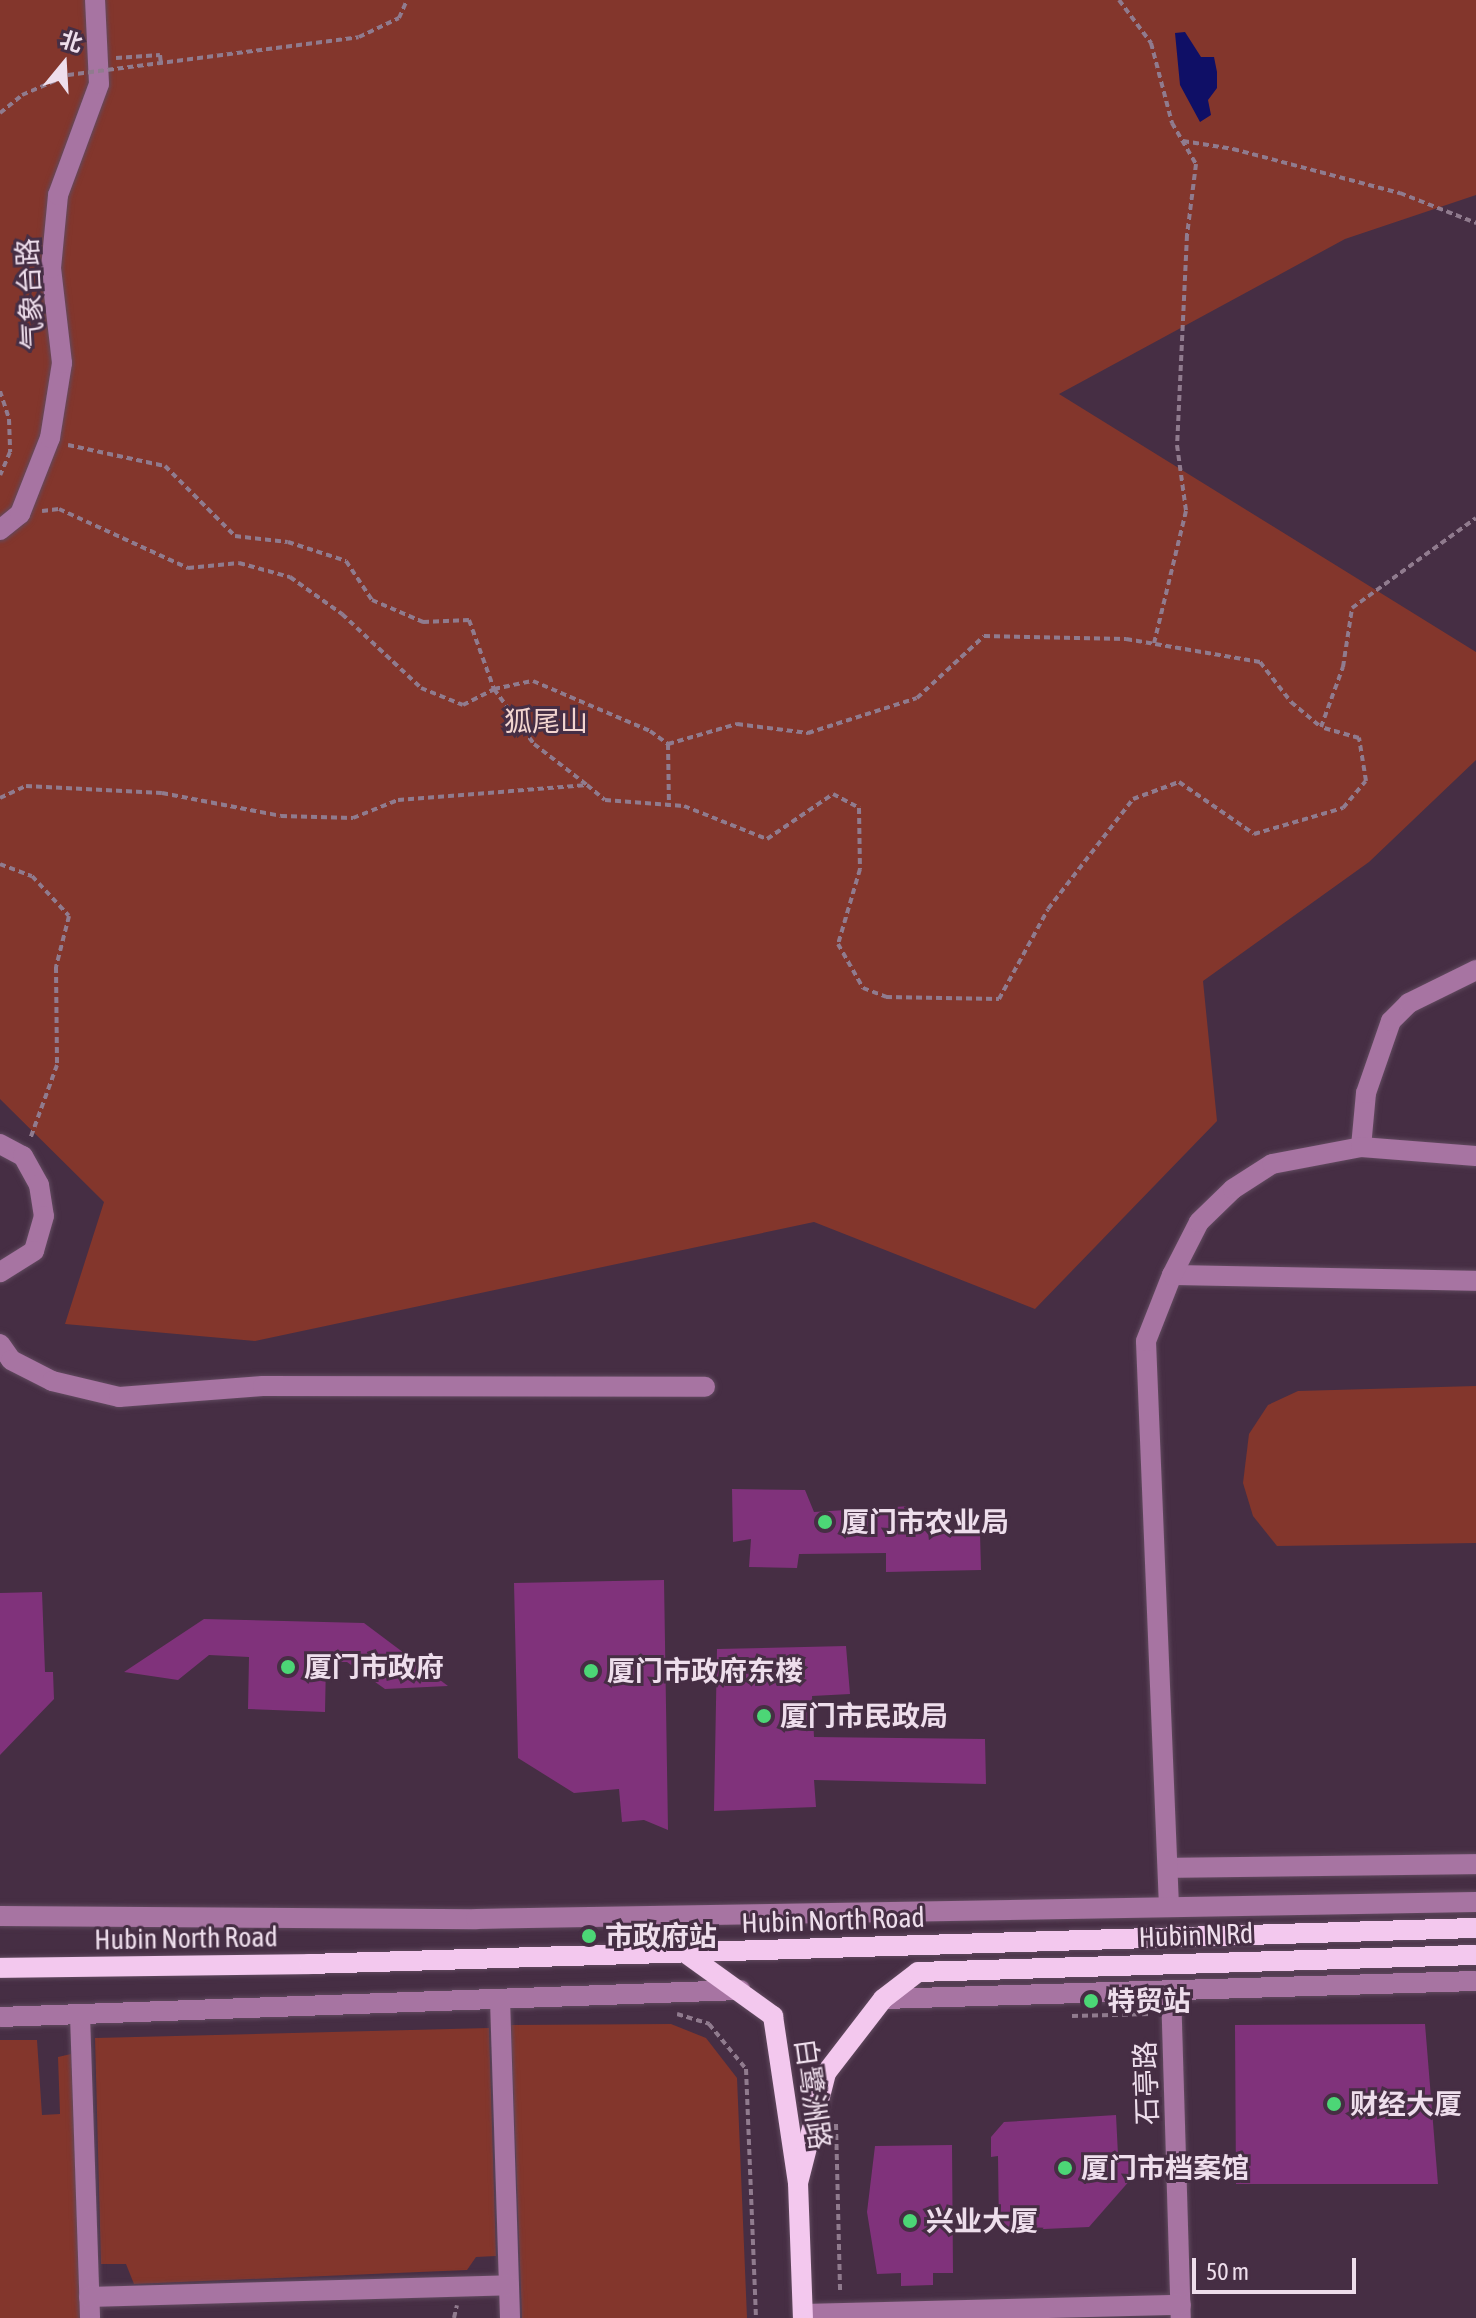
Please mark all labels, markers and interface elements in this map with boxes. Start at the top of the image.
north arrow [24,24,104,104]
text: 北 [57,25,86,57]
street label: 气象台路 [10,237,50,351]
park label: 狐尾山 [504,704,588,738]
place label: 厦门市农业局 [841,1505,1009,1539]
marker: 厦门市农业局 [816,1513,834,1531]
place label: 厦门市政府 [304,1650,444,1684]
place label: 厦门市政府东楼 [607,1654,803,1688]
marker: 厦门市政府 [279,1658,297,1676]
marker: 厦门市政府东楼 [582,1662,600,1680]
place label: 厦门市民政局 [780,1699,948,1733]
marker: 厦门市民政局 [755,1707,773,1725]
street label: Hubin North Road [741,1900,925,1940]
street label: Hubin N Rd [1138,1916,1254,1954]
place label: 市政府站 [605,1919,717,1953]
street label: Hubin North Road [94,1920,278,1956]
marker: 市政府站 [580,1927,598,1945]
place label: 特贸站 [1107,1984,1191,2018]
marker: 特贸站 [1082,1992,1100,2010]
street label: 白鹭洲路 [789,2036,837,2152]
street label: 石亭路 [1128,2040,1164,2126]
place label: 财经大厦 [1350,2087,1462,2121]
marker: 财经大厦 [1325,2095,1343,2113]
place label: 厦门市档案馆 [1081,2151,1249,2185]
marker: 厦门市档案馆 [1056,2159,1074,2177]
place label: 兴业大厦 [926,2204,1038,2238]
marker: 兴业大厦 [901,2212,919,2230]
scale bar [1196,2242,1360,2292]
text: 50 m [1206,2258,1249,2285]

